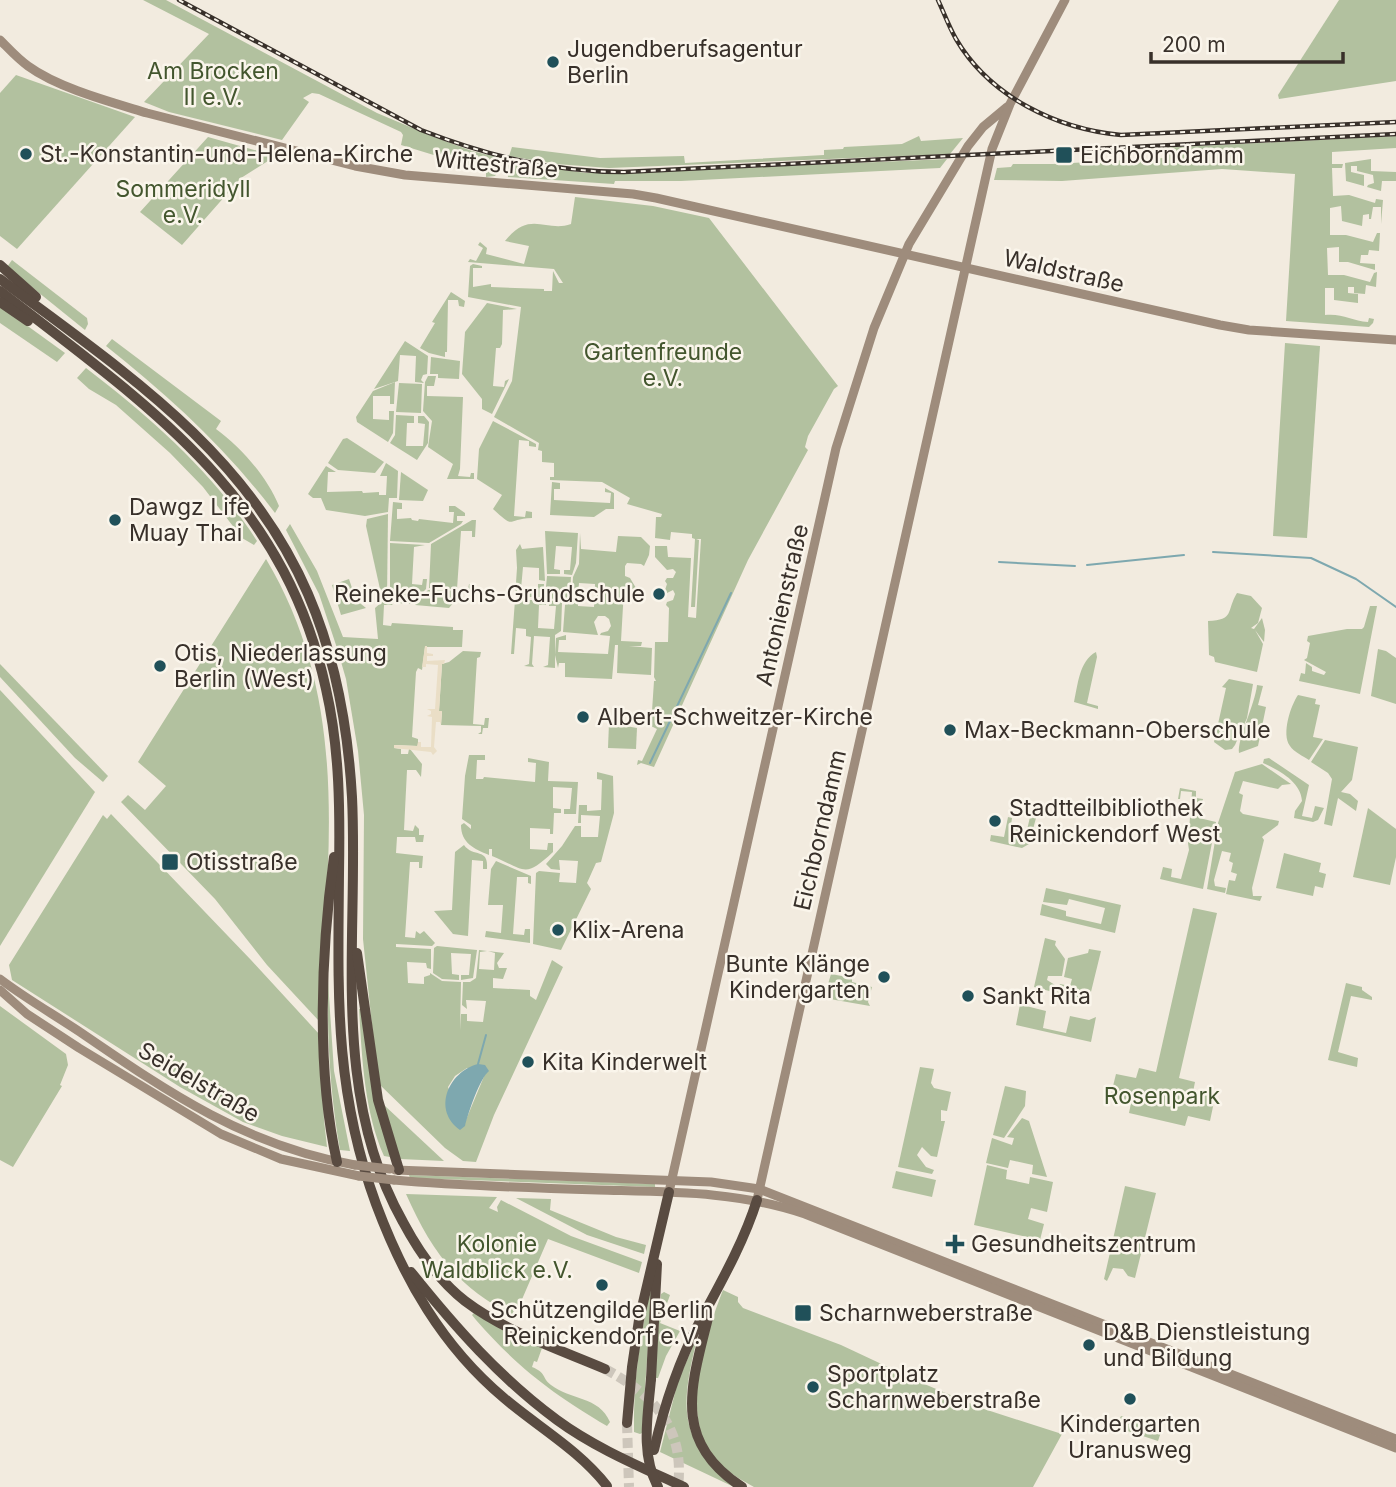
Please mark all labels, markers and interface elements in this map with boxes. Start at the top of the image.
scale bar [1151,21,1344,65]
text: 200 m [1162,32,1226,57]
place label: Jugendberufsagentur Berlin [567,35,803,89]
marker: Jugendberufsagentur Berlin [545,54,561,70]
park label: Am Brocken II e.V. [147,57,279,111]
place label: St.-Konstantin-und-Helena-Kirche [40,140,413,168]
place label: Eichborndamm [1080,141,1244,169]
street label: Wittestraße [433,145,559,183]
marker: Eichborndamm [1054,145,1074,165]
marker: St.-Konstantin-und-Helena-Kirche [18,146,34,162]
park label: Sommeridyll e.V. [115,175,251,229]
street label: Waldstraße [1001,244,1127,298]
park label: Gartenfreunde e.V. [584,338,742,392]
place label: Dawgz Life Muay Thai [129,493,250,547]
marker: Dawgz Life Muay Thai [107,512,123,528]
street label: Antonienstraße [750,521,814,689]
place label: Reineke-Fuchs-Grundschule [334,580,645,608]
marker: Reineke-Fuchs-Grundschule [651,586,667,602]
place label: Otis, Niederlassung Berlin (West) [174,639,387,693]
marker: Otis, Niederlassung Berlin (West) [152,658,168,674]
place label: Albert-Schweitzer-Kirche [597,703,873,731]
marker: Albert-Schweitzer-Kirche [575,709,591,725]
place label: Max-Beckmann-Oberschule [964,716,1271,744]
marker: Max-Beckmann-Oberschule [942,722,958,738]
street label: Eichborndamm [788,747,852,913]
place label: Stadtteilbibliothek Reinickendorf West [1009,794,1221,848]
marker: Stadtteilbibliothek Reinickendorf West [987,813,1003,829]
place label: Otisstraße [186,848,298,876]
marker: Otisstraße [160,852,180,872]
place label: Klix-Arena [572,916,685,944]
marker: Klix-Arena [550,922,566,938]
place label: Bunte Klänge Kindergarten [726,950,870,1004]
marker: Bunte Klänge Kindergarten [876,969,892,985]
place label: Sankt Rita [982,982,1091,1010]
marker: Sankt Rita [960,988,976,1004]
street label: Seidelstraße [133,1036,265,1128]
place label: Kita Kinderwelt [542,1048,707,1076]
marker: Kita Kinderwelt [520,1054,536,1070]
park label: Rosenpark [1104,1082,1221,1110]
park label: Kolonie Waldblick e.V. [421,1230,573,1284]
place label: Gesundheitszentrum [971,1230,1196,1258]
marker: Gesundheitszentrum [945,1234,965,1254]
marker: Schützengilde Berlin Reinickendorf e.V. [594,1277,610,1293]
place label: Schützengilde Berlin Reinickendorf e.V. [490,1296,714,1350]
place label: Scharnweberstraße [819,1299,1033,1327]
marker: Scharnweberstraße [793,1303,813,1323]
place label: D&B Dienstleistung und Bildung [1103,1318,1310,1372]
marker: D&B Dienstleistung und Bildung [1081,1337,1097,1353]
place label: Sportplatz Scharnweberstraße [827,1360,1041,1414]
marker: Sportplatz Scharnweberstraße [805,1379,821,1395]
marker: Kindergarten Uranusweg [1122,1391,1138,1407]
place label: Kindergarten Uranusweg [1059,1410,1201,1464]

